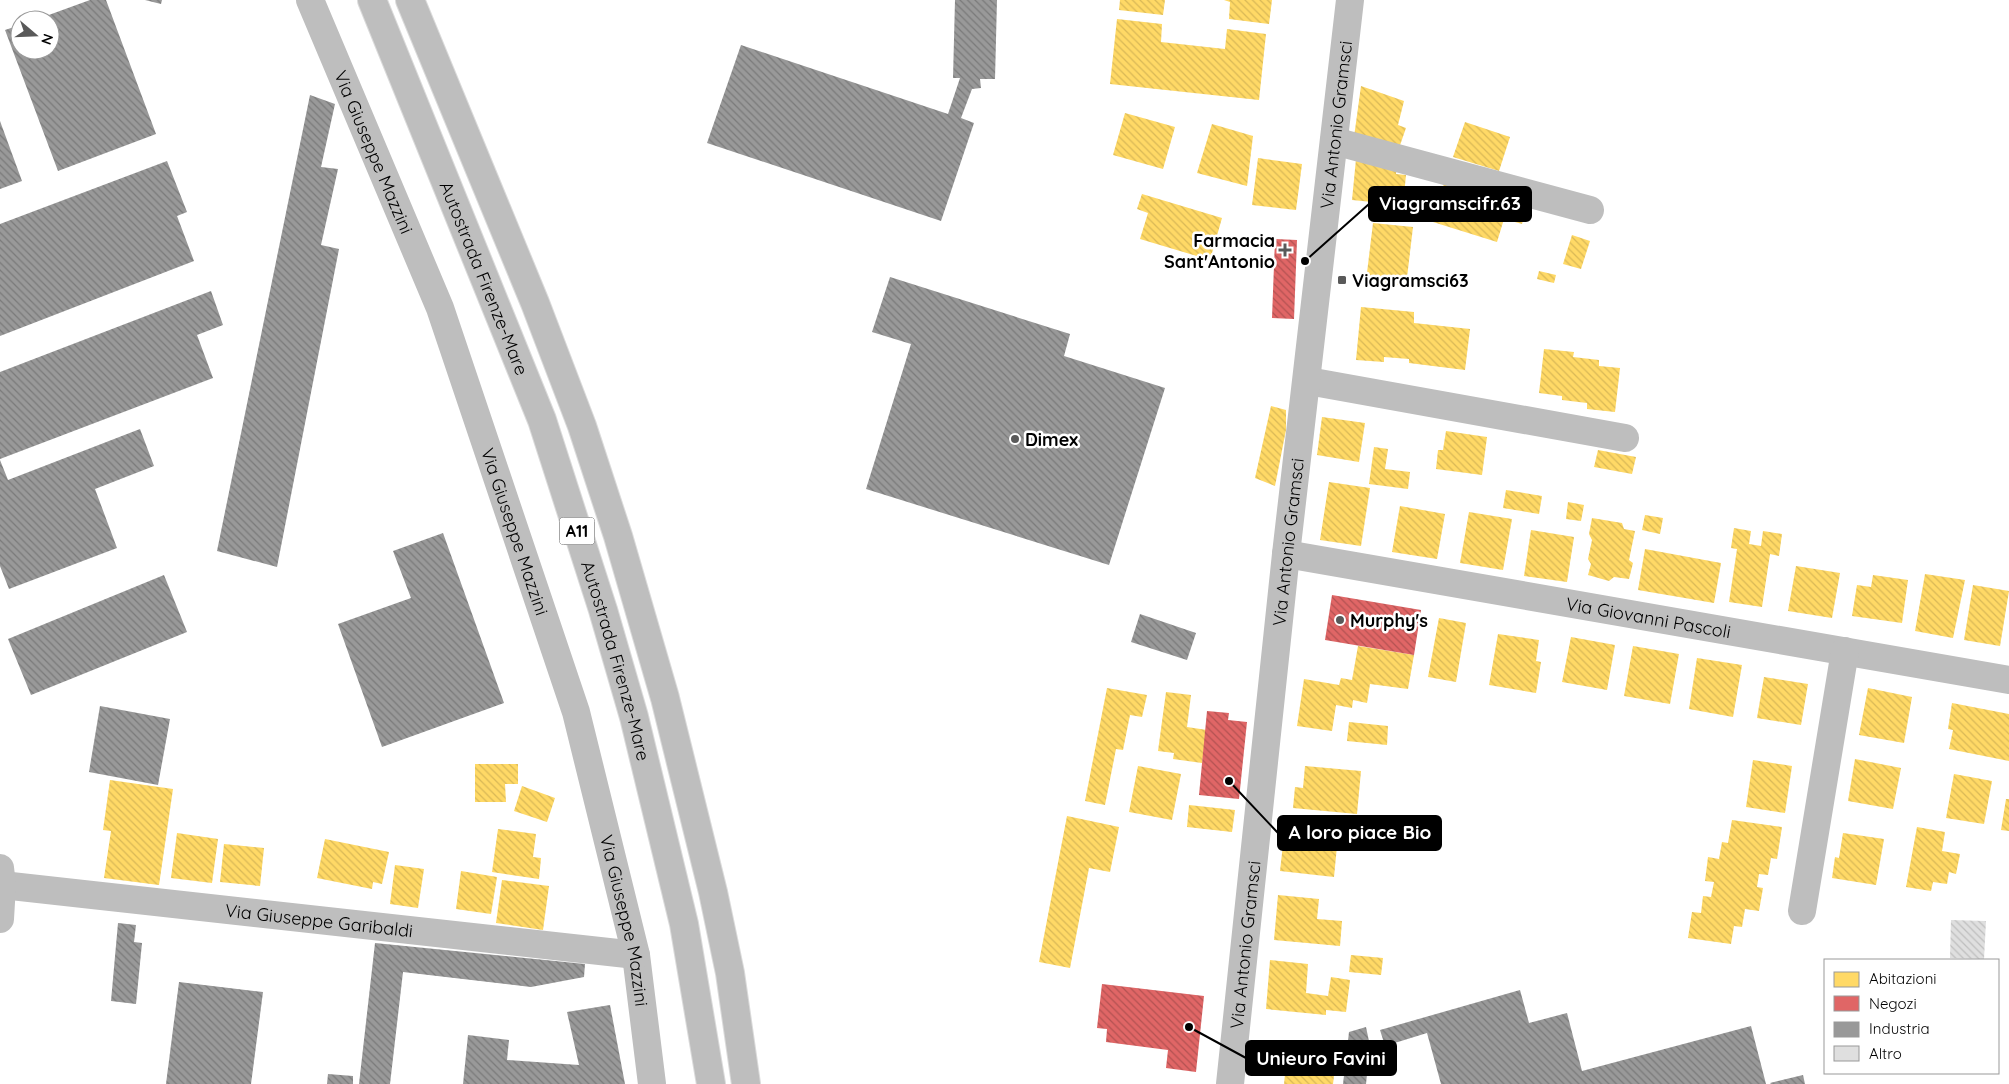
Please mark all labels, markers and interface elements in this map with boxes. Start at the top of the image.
north arrow [10,10,60,60]
text: N [37,31,57,47]
street label: Via Antonio Gramsci [1314,40,1357,210]
street label: Via Giuseppe Mazzini [330,67,419,237]
street label: Autostrada Firenze-Mare [435,178,534,378]
callout: Viagramscifr.63 [1369,187,1531,221]
text: Viagramscifr.63 [1379,191,1521,215]
place label: Farmacia Sant'Antonio [1164,229,1275,273]
marker: Farmacia Sant'Antonio [1279,244,1291,256]
place label: Viagramsci63 [1352,269,1469,292]
marker: Viagramsci63 [1336,274,1348,286]
place label: Dimex [1025,428,1078,451]
marker: Dimex [1009,433,1021,445]
street label: Via Giuseppe Mazzini [476,445,554,618]
street label: Via Antonio Gramsci [1267,457,1308,627]
road number: A11 [560,518,594,544]
street label: Autostrada Firenze-Mare [576,558,656,763]
street label: Via Giovanni Pascoli [1564,592,1733,643]
place label: Murphy's [1350,609,1428,632]
marker: Murphy's [1334,614,1346,626]
callout: A loro piace Bio [1278,816,1441,850]
text: A loro piace Bio [1289,820,1432,844]
street label: Via Giuseppe Mazzini [595,832,654,1008]
street label: Via Antonio Gramsci [1224,860,1265,1030]
street label: Via Giuseppe Garibaldi [224,898,414,942]
legend [1824,959,1999,1074]
text: Abitazioni [1869,969,1937,988]
text: Negozi [1869,994,1917,1013]
text: Industria [1869,1019,1929,1038]
callout: Unieuro Favini [1246,1041,1396,1075]
text: Altro [1869,1044,1902,1063]
text: Unieuro Favini [1256,1046,1386,1070]

